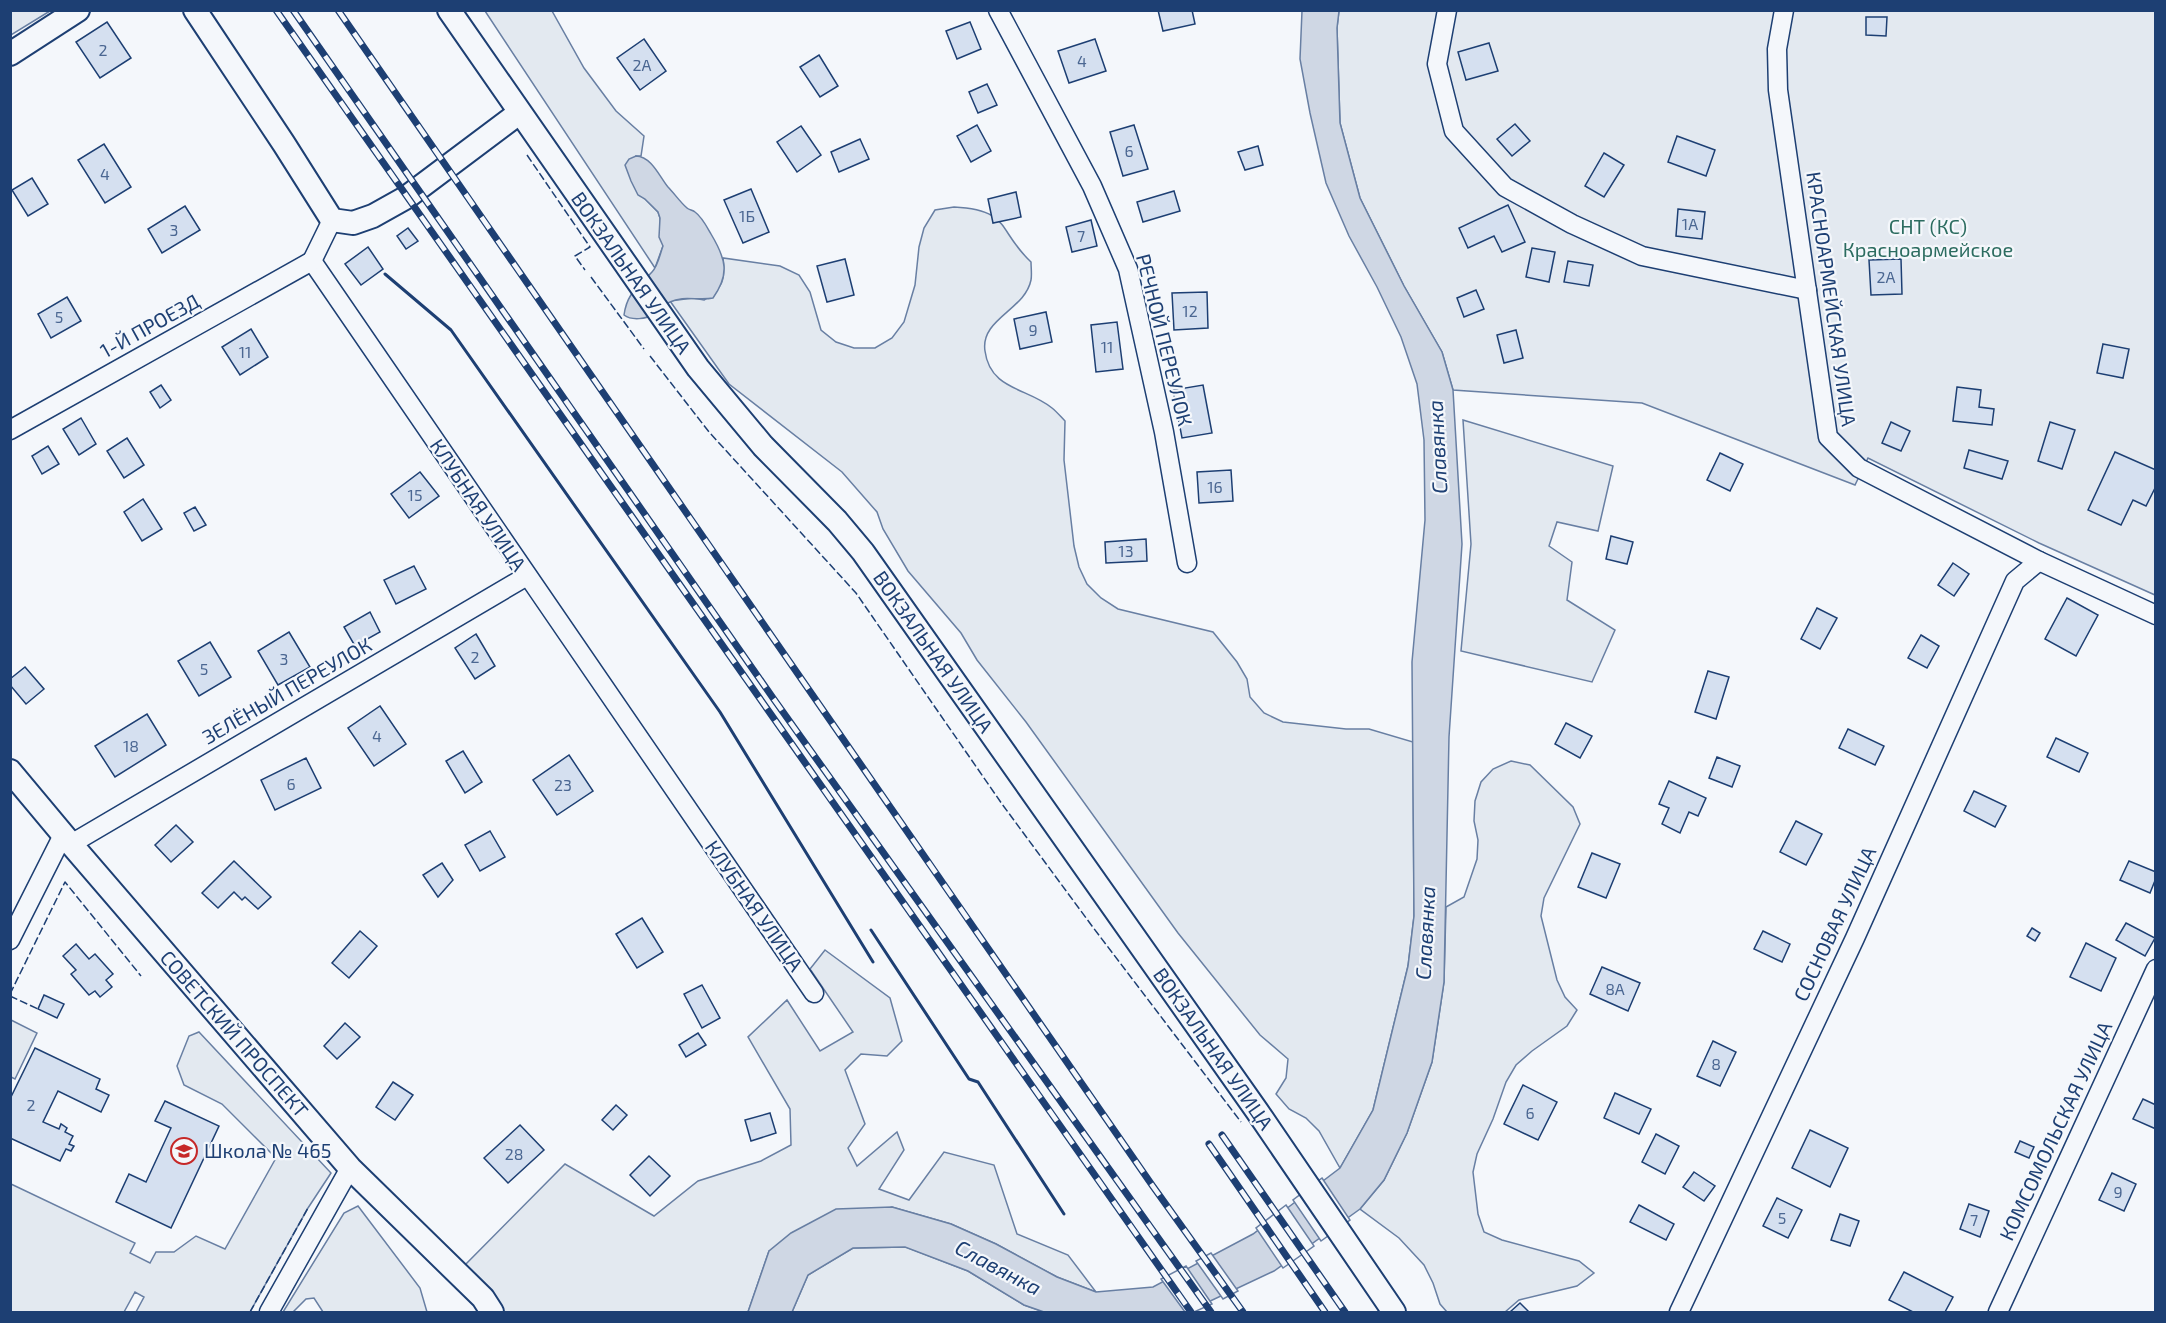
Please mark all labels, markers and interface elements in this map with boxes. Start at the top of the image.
house number: 2 [99,40,108,59]
house number: 4 [1077,51,1087,70]
house number: 2А [633,55,652,74]
house number: 6 [1124,141,1134,160]
house number: 4 [100,164,110,183]
street label: КРАСНОАРМЕЙСКАЯ УЛИЦА [1802,170,1862,428]
street label: ВОКЗАЛЬНАЯ УЛИЦА [567,187,697,358]
house number: 1Б [739,206,755,225]
house number: 1А [1682,214,1698,233]
park label: СНТ (КС) Красноармейское [1843,214,2013,261]
house number: 3 [170,220,178,239]
house number: 7 [1077,226,1085,245]
street label: РЕЧНОЙ ПЕРЕУЛОК [1132,251,1198,428]
house number: 2А [1877,267,1896,286]
street label: 1-Й ПРОЕЗД [96,288,203,362]
house number: 12 [1182,301,1198,320]
house number: 5 [55,307,63,326]
house number: 9 [1028,320,1038,339]
house number: 11 [1101,337,1113,356]
house number: 11 [239,342,251,361]
water label: Славянка [1422,400,1451,495]
street label: КЛУБНАЯ УЛИЦА [426,434,532,576]
house number: 16 [1207,477,1223,496]
house number: 15 [408,485,422,504]
house number: 13 [1118,541,1134,560]
street label: ВОКЗАЛЬНАЯ УЛИЦА [869,566,999,737]
street label: ЗЕЛЁНЫЙ ПЕРЕУЛОК [198,632,375,748]
house number: 2 [471,647,480,666]
house number: 3 [280,649,288,668]
house number: 5 [200,659,208,678]
house number: 4 [372,726,382,745]
house number: 18 [123,736,139,755]
house number: 6 [286,774,296,793]
house number: 23 [554,775,572,794]
street label: КЛУБНАЯ УЛИЦА [701,835,809,976]
street label: СОСНОВАЯ УЛИЦА [1788,842,1881,1005]
water label: Славянка [1410,885,1439,980]
street label: СОВЕТСКИЙ ПРОСПЕКТ [156,945,314,1122]
street label: ВОКЗАЛЬНАЯ УЛИЦА [1149,963,1279,1134]
house number: 8А [1605,979,1625,998]
street label: КОМСОМОЛЬСКАЯ УЛИЦА [1994,1017,2117,1244]
house number: 8 [1711,1054,1721,1073]
house number: 2 [27,1095,36,1114]
house number: 6 [1525,1103,1535,1122]
school or university icon: Школа № 465 [169,1136,199,1166]
place label: Школа № 465 [204,1138,332,1162]
house number: 28 [505,1144,523,1163]
house number: 9 [2113,1182,2123,1201]
house number: 5 [1778,1208,1786,1227]
house number: 7 [1970,1210,1978,1229]
water label: Славянка [951,1234,1046,1300]

